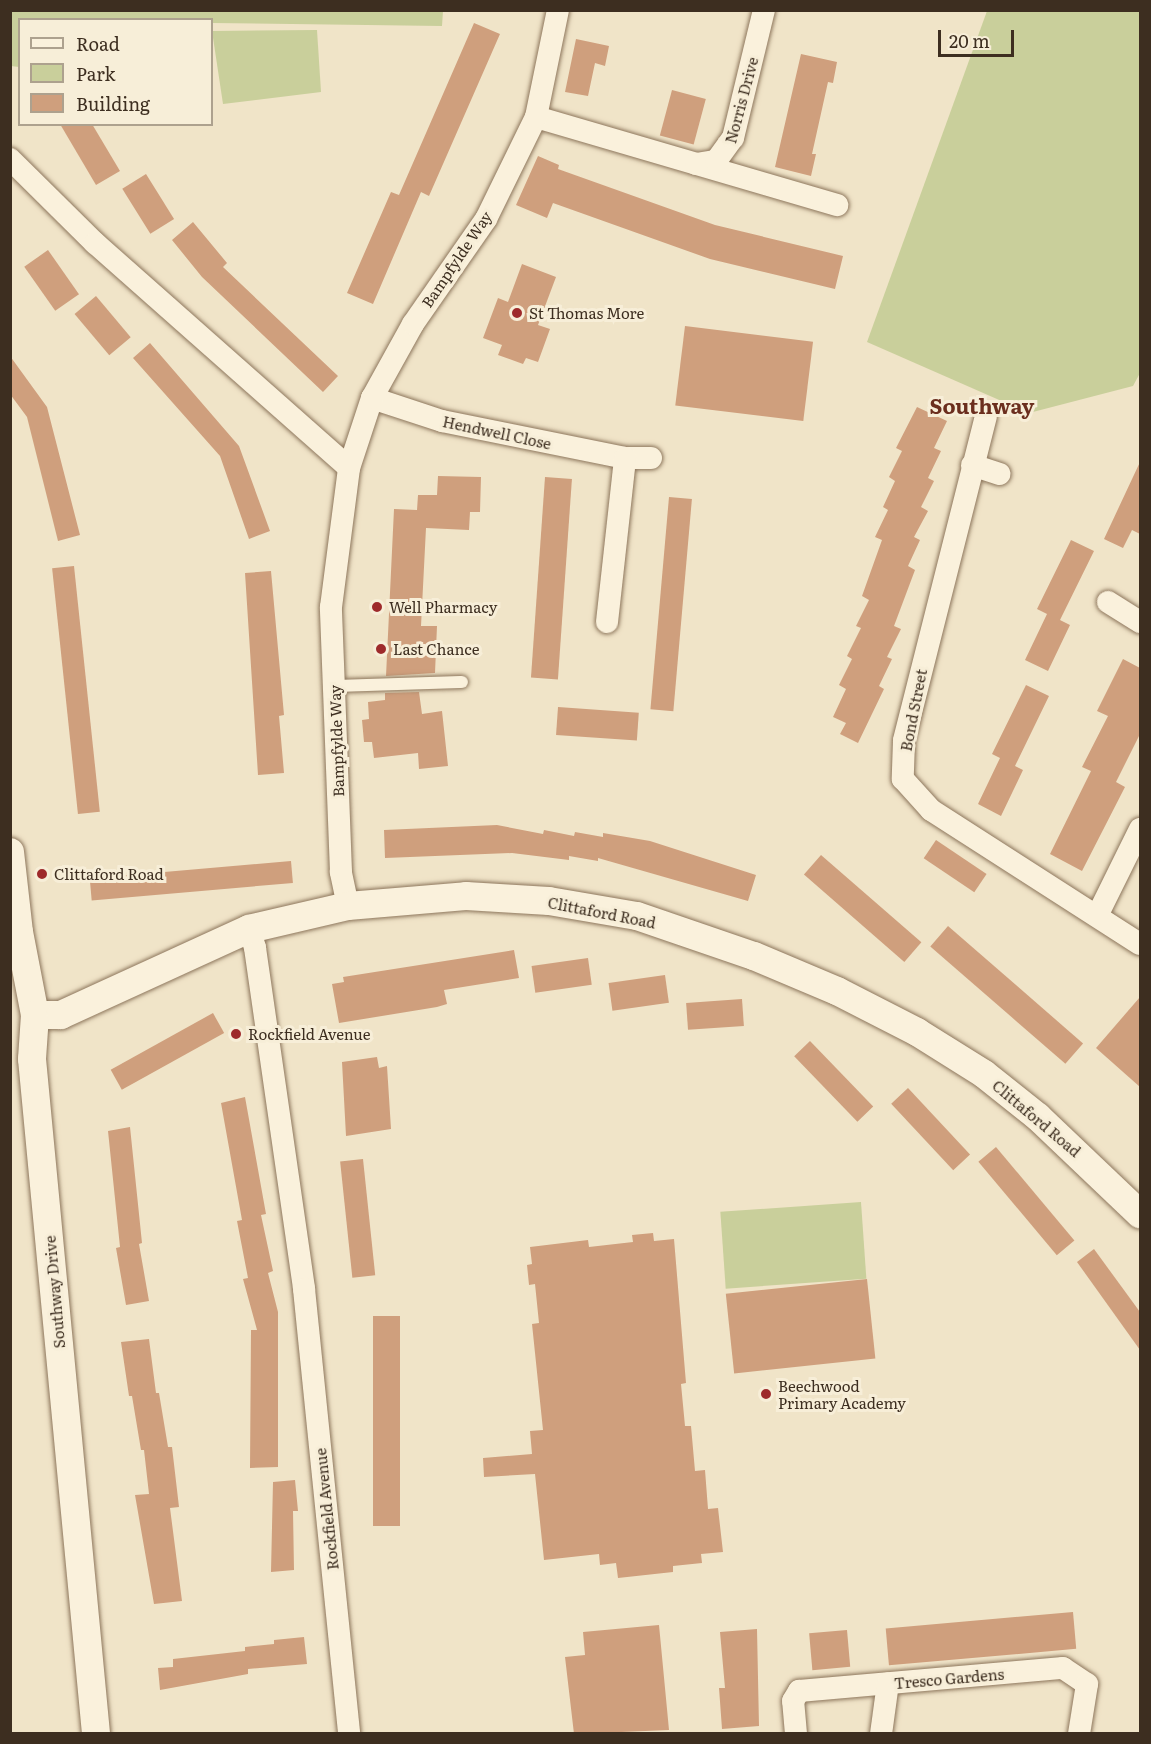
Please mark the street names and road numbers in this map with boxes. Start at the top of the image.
street label: Norris Drive [721,55,761,145]
street label: Bampfylde Way [417,207,495,311]
street label: Hendwell Close [441,412,553,452]
street label: Bond Street [896,667,930,753]
street label: Bampfylde Way [325,685,347,797]
street label: Clittaford Road [546,893,658,931]
street label: Clittaford Road [989,1076,1085,1160]
street label: Southway Drive [40,1235,68,1349]
street label: Rockfield Avenue [311,1447,341,1571]
street label: Tresco Gardens [893,1664,1005,1692]

